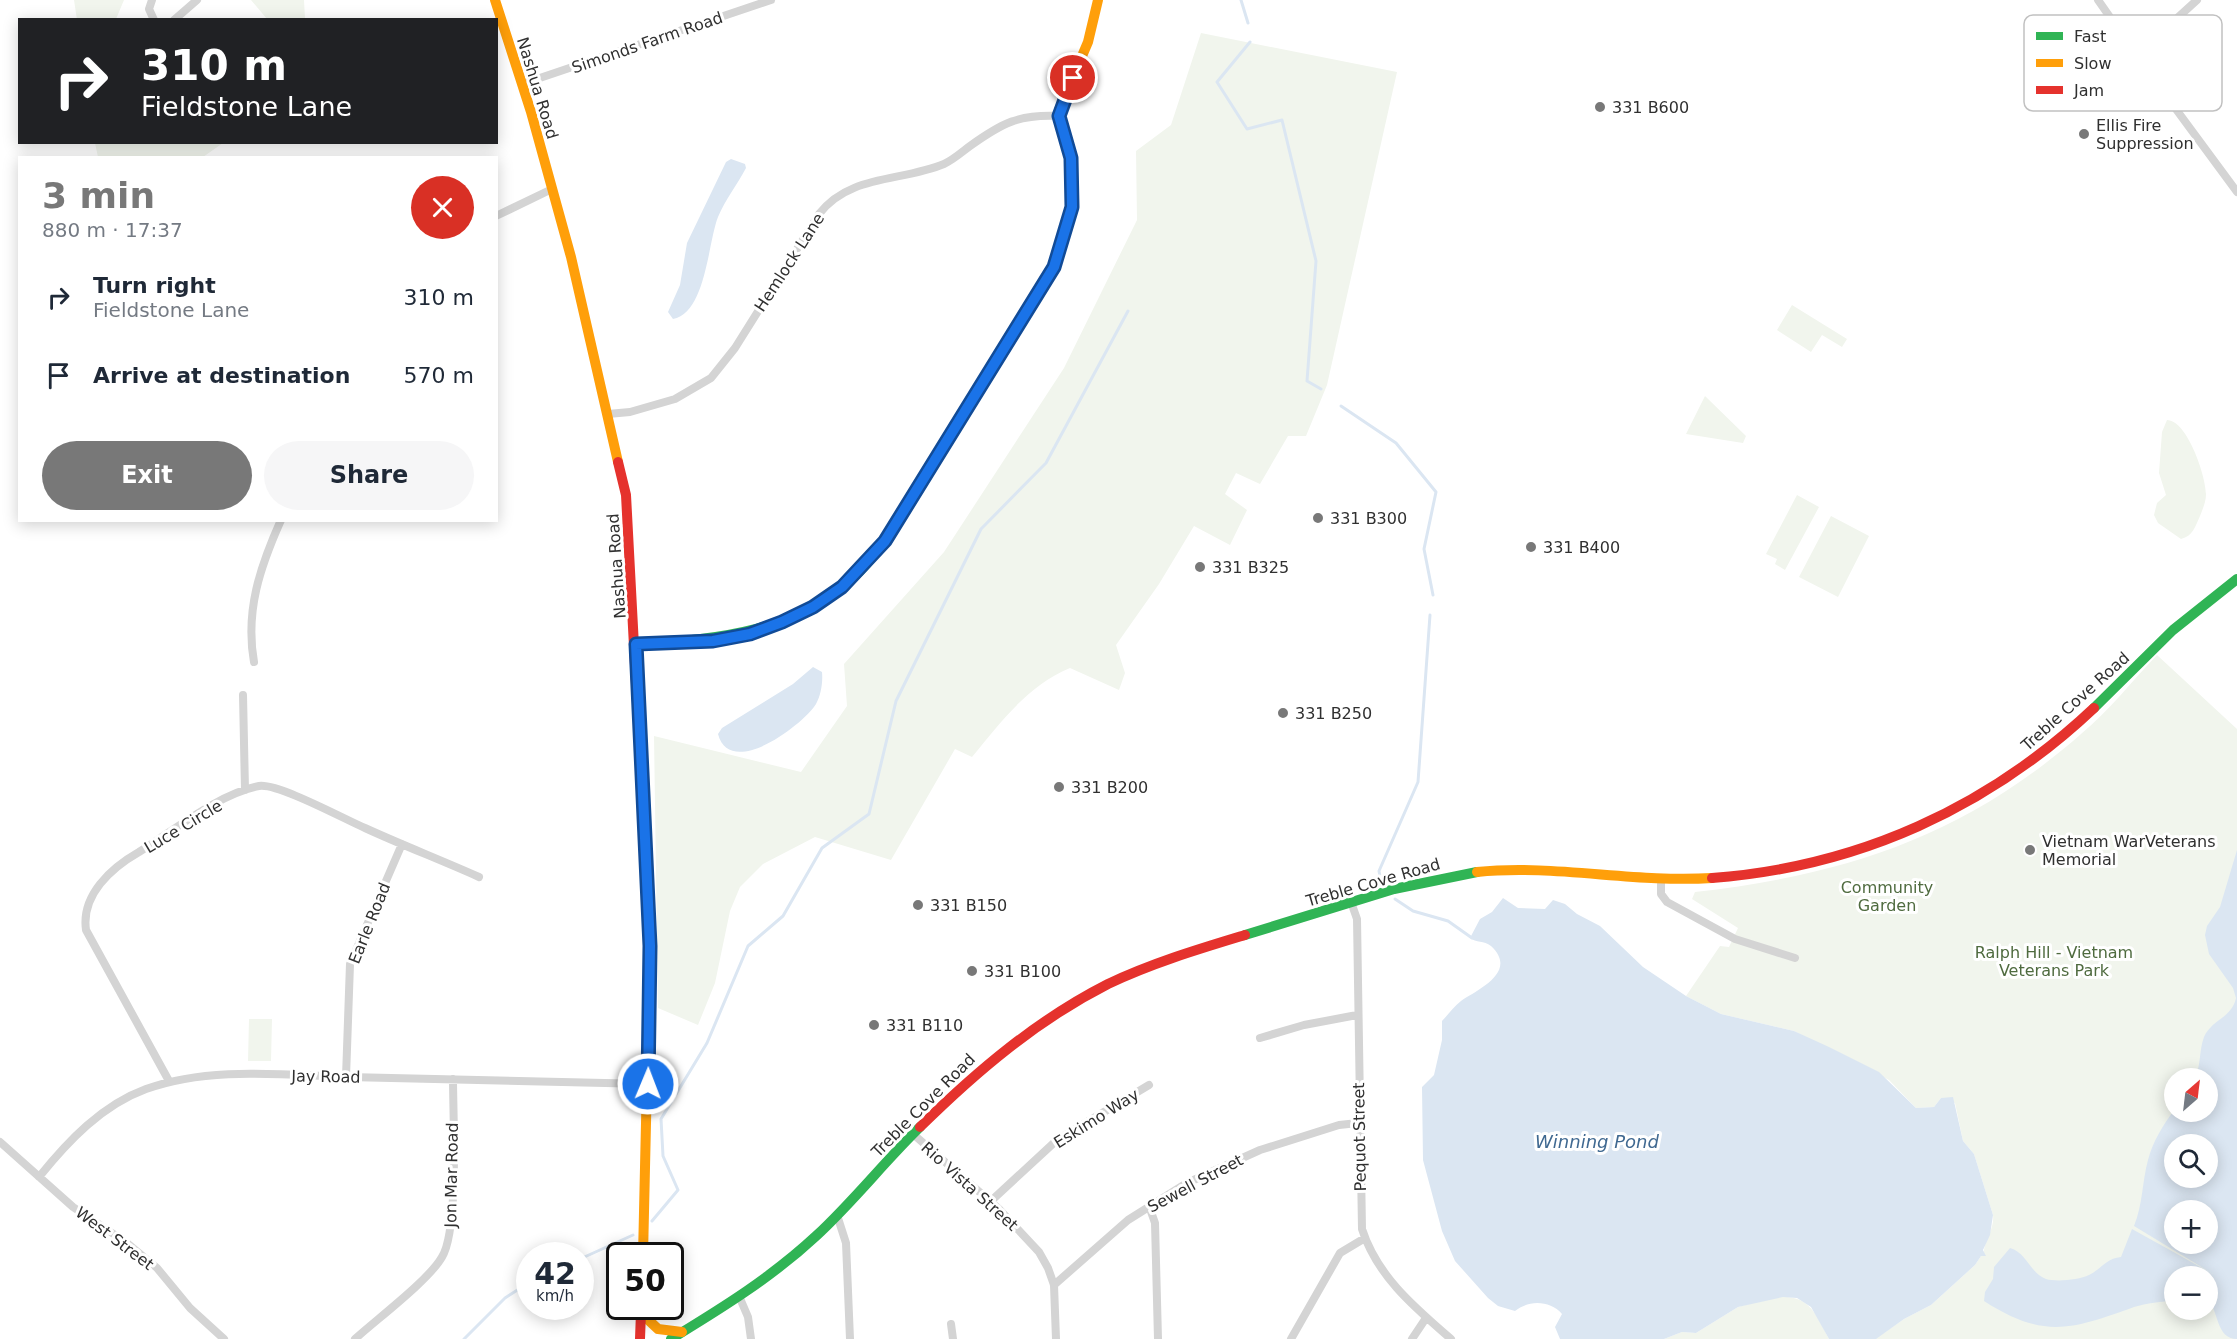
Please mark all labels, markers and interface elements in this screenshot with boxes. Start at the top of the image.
street label: Simonds Farm Road [569,8,725,77]
legend [2024,15,2222,111]
text: Fast [2074,27,2106,46]
street label: Nashua Road [513,35,562,141]
text: 310 m [141,41,287,90]
icon: right [42,42,120,120]
pin [1047,52,1098,103]
text: Slow [2074,54,2111,73]
icon: arrive [1056,61,1089,94]
text: Jam [2073,81,2104,100]
text: Fieldstone Lane [141,91,352,122]
place label: 331 B600 [1612,98,1689,117]
marker: 331 B600 [1593,100,1607,114]
place label: Ellis Fire Suppression [2096,116,2194,153]
marker: Ellis Fire Suppression [2077,127,2091,141]
text: 3 min [42,175,155,216]
button: close [411,176,474,239]
street label: Hemlock Lane [751,209,828,315]
text: 880 m · 17:37 [42,218,183,242]
text: Turn right [93,273,216,298]
icon: right [42,281,75,314]
text: 310 m [404,285,474,310]
text: Fieldstone Lane [93,298,249,322]
icon: arrive [42,359,75,392]
text: Arrive at destination [93,363,350,388]
text: 570 m [404,363,474,388]
button: Exit [42,441,252,510]
button: Share [264,441,474,510]
place label: 331 B300 [1330,509,1407,528]
marker: 331 B300 [1311,511,1325,525]
street label: Nashua Road [603,513,630,619]
place label: 331 B400 [1543,538,1620,557]
marker: 331 B400 [1524,540,1538,554]
place label: 331 B325 [1212,558,1289,577]
marker: 331 B325 [1193,560,1207,574]
street label: Treble Cove Road [2017,648,2133,755]
place label: 331 B250 [1295,704,1372,723]
marker: 331 B250 [1276,706,1290,720]
place label: 331 B200 [1071,778,1148,797]
marker: 331 B200 [1052,780,1066,794]
street label: Luce Circle [141,796,226,857]
place label: Vietnam WarVeterans Memorial [2042,832,2215,869]
marker: Vietnam WarVeterans Memorial [2023,843,2037,857]
street label: Treble Cove Road [1303,854,1442,911]
park label: Community Garden [1841,878,1933,915]
street label: Earle Road [345,880,394,967]
place label: 331 B150 [930,896,1007,915]
marker: 331 B150 [911,898,925,912]
park label: Ralph Hill - Vietnam Veterans Park [1975,943,2133,980]
place label: 331 B100 [984,962,1061,981]
marker: 331 B100 [965,964,979,978]
place label: 331 B110 [886,1016,963,1035]
marker: 331 B110 [867,1018,881,1032]
street label: Treble Cove Road [867,1050,979,1162]
position arrow [616,1052,680,1116]
street label: Jay Road [290,1066,361,1087]
north arrow [2164,1068,2218,1122]
map controls [2164,1068,2218,1320]
street label: Pequot Street [1349,1082,1370,1192]
street label: Eskimo Way [1050,1085,1142,1152]
street label: Jon Mar Road [441,1122,462,1229]
water label: Winning Pond [1535,1131,1660,1152]
button: search [2164,1134,2218,1188]
street label: Rio Vista Street [917,1138,1022,1235]
street label: Sewell Street [1144,1150,1246,1217]
button: + [2164,1200,2218,1254]
street label: West Street [72,1203,158,1274]
speed limit sign: 50 [606,1242,684,1320]
text: 42 [534,1256,576,1291]
button: − [2164,1266,2218,1320]
text: km/h [536,1287,574,1305]

